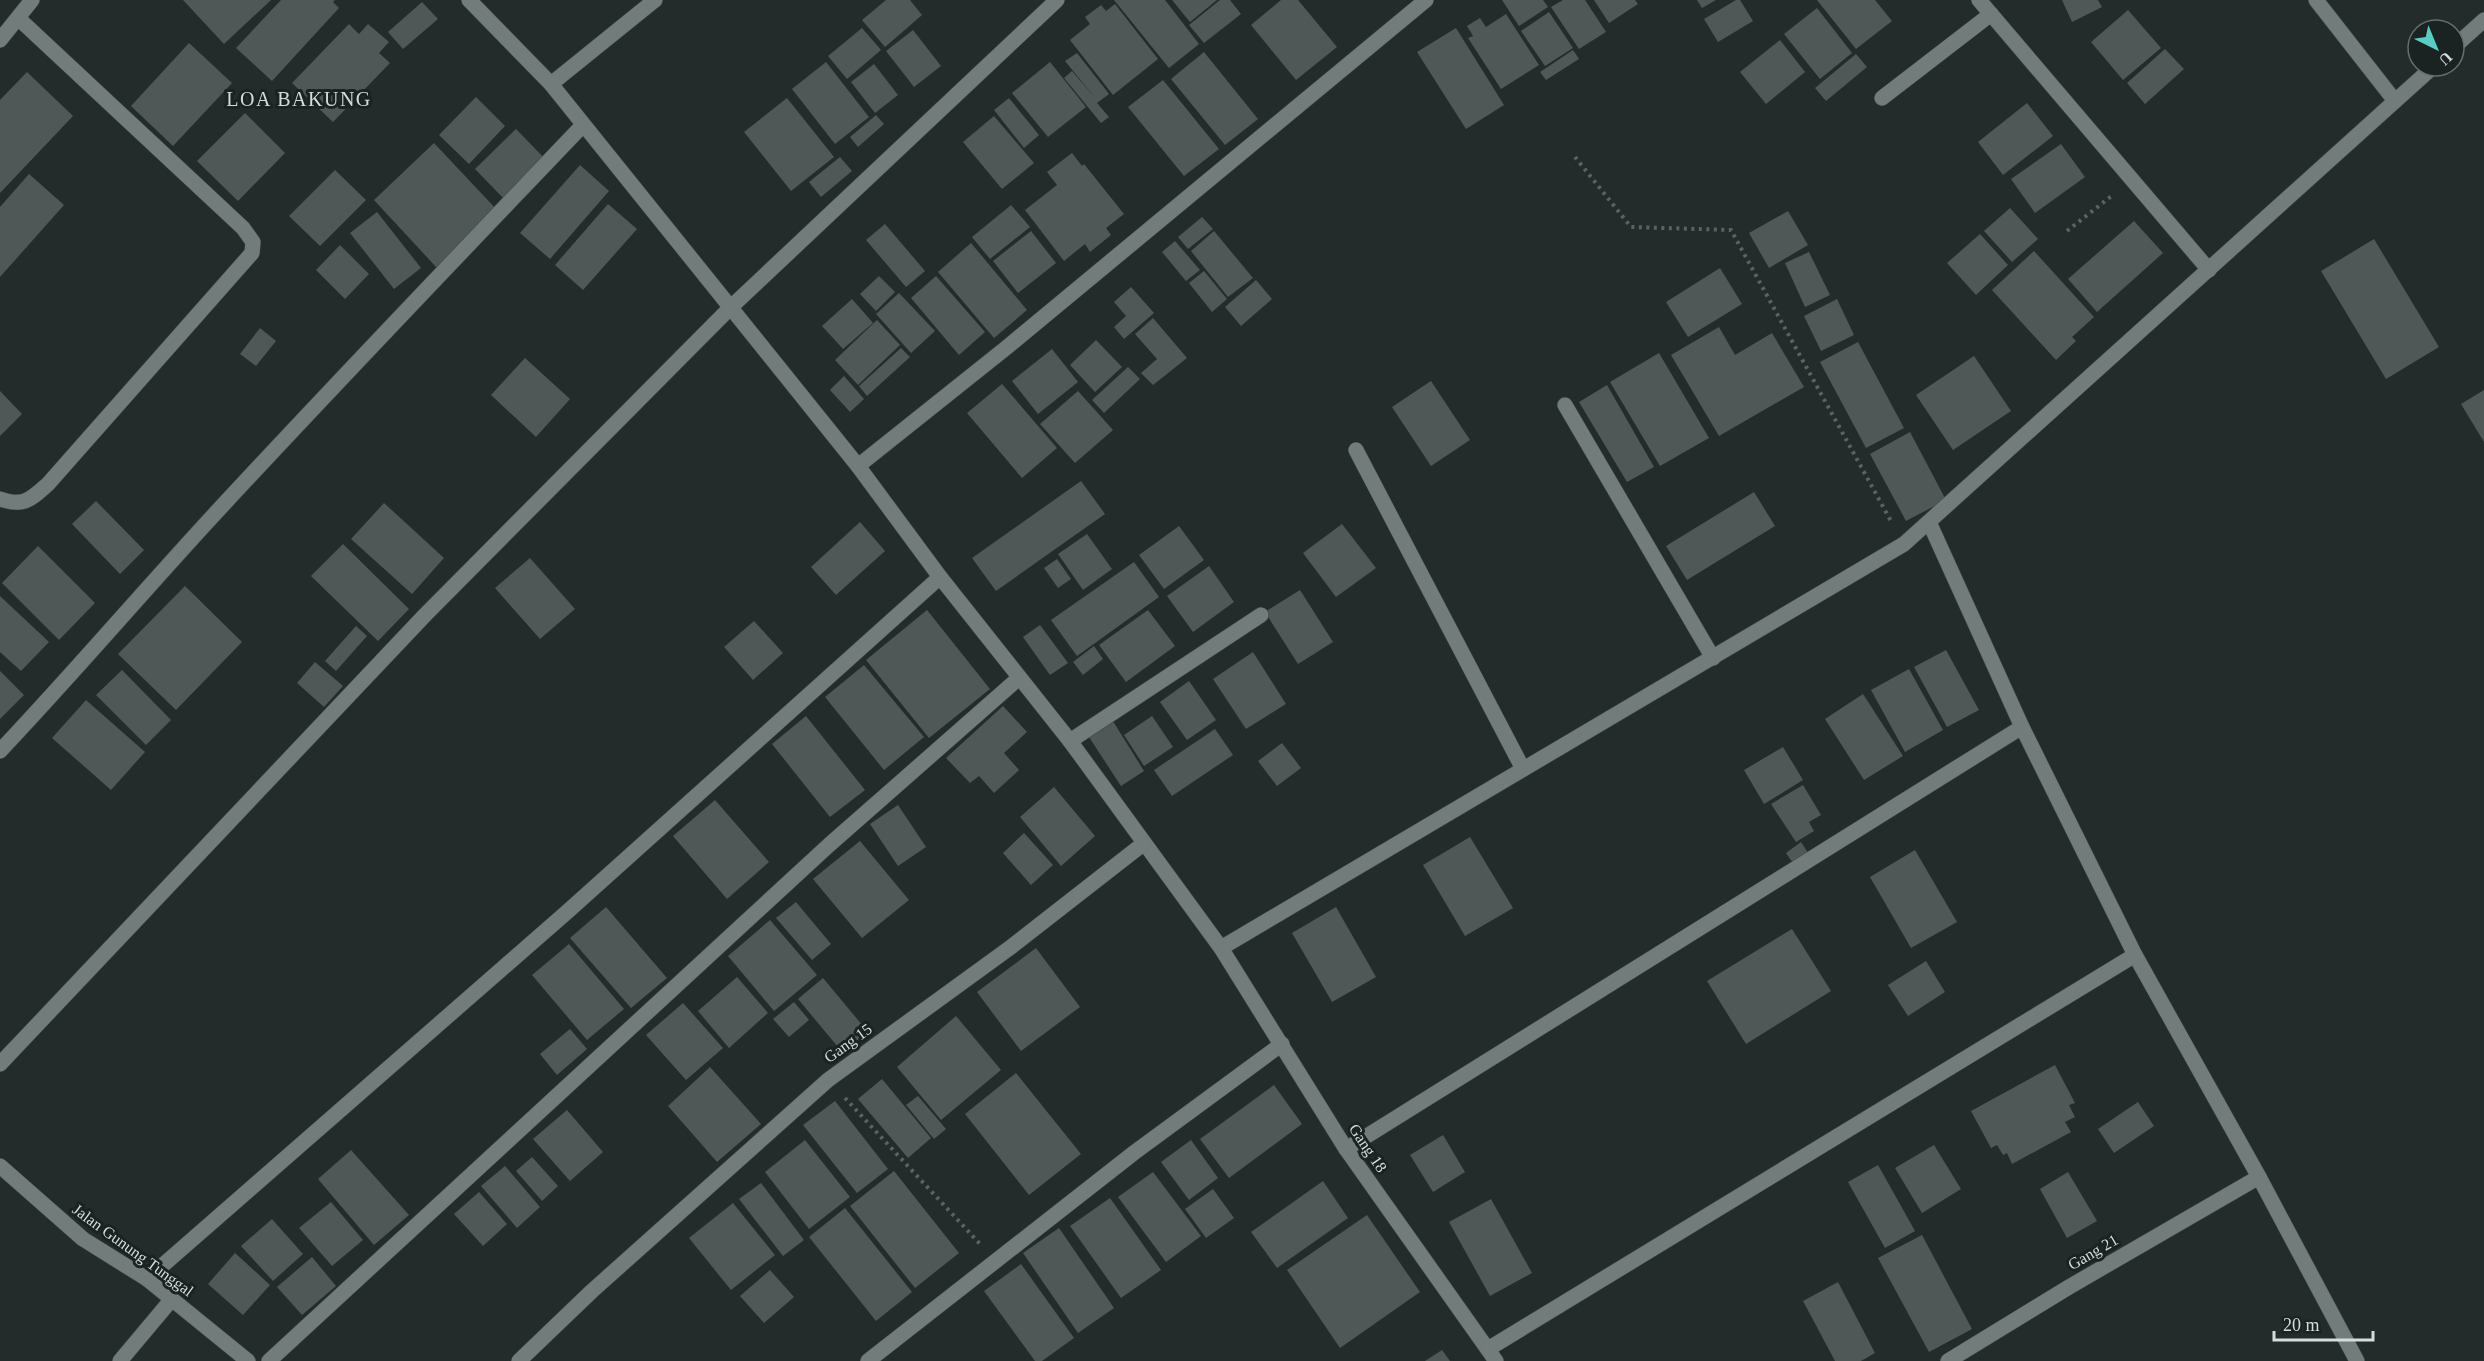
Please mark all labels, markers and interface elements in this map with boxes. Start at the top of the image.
north arrow [2406,18,2466,78]
text: U [2436,48,2456,69]
district label: LOA BAKUNG [226,88,372,110]
street label: Gang 15 [821,1020,876,1067]
street label: Gang 18 [1345,1121,1390,1176]
street label: Jalan Gunung Tunggal [69,1201,197,1301]
street label: Gang 21 [2065,1231,2121,1274]
scale bar [2274,1304,2373,1342]
text: 20 m [2283,1315,2320,1335]

